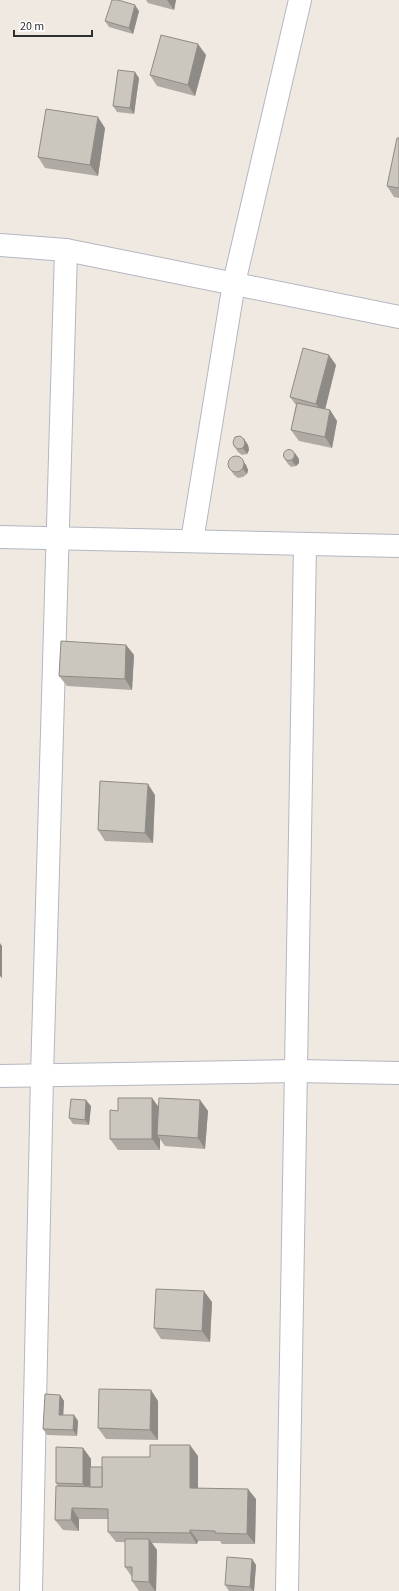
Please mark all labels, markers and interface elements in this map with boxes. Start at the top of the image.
scale bar [14,12,92,38]
text: 20 m [20,18,44,35]

